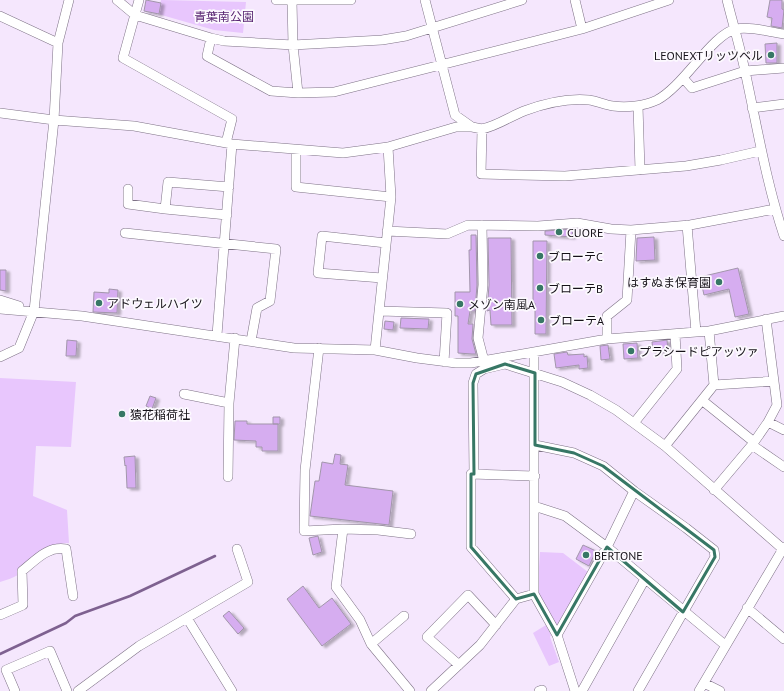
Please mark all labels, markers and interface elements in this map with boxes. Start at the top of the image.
park label: 青葉南公園 [194,9,254,24]
place label: LEONEXTリッツベル [654,48,763,63]
marker: LEONEXTリッツベル [766,50,776,60]
place label: CUORE [567,225,603,240]
marker: CUORE [554,227,564,237]
place label: ブローテC [548,249,603,264]
marker: ブローテC [535,251,545,261]
place label: はすぬま保育園 [627,275,711,290]
marker: はすぬま保育園 [714,277,724,287]
place label: ブローテB [548,281,603,296]
marker: ブローテB [535,283,545,293]
place label: アドウェルハイツ [107,296,203,311]
place label: メゾン南風A [468,297,535,312]
marker: アドウェルハイツ [94,298,104,308]
marker: メゾン南風A [455,299,465,309]
place label: ブローテA [549,313,604,328]
marker: ブローテA [536,315,546,325]
place label: プラシードピアッツァ [639,344,759,359]
marker: プラシードピアッツァ [626,346,636,356]
place label: 猿花稲荷社 [130,407,190,422]
marker: 猿花稲荷社 [117,409,127,419]
place label: BERTONE [594,548,643,563]
marker: BERTONE [581,550,591,560]

